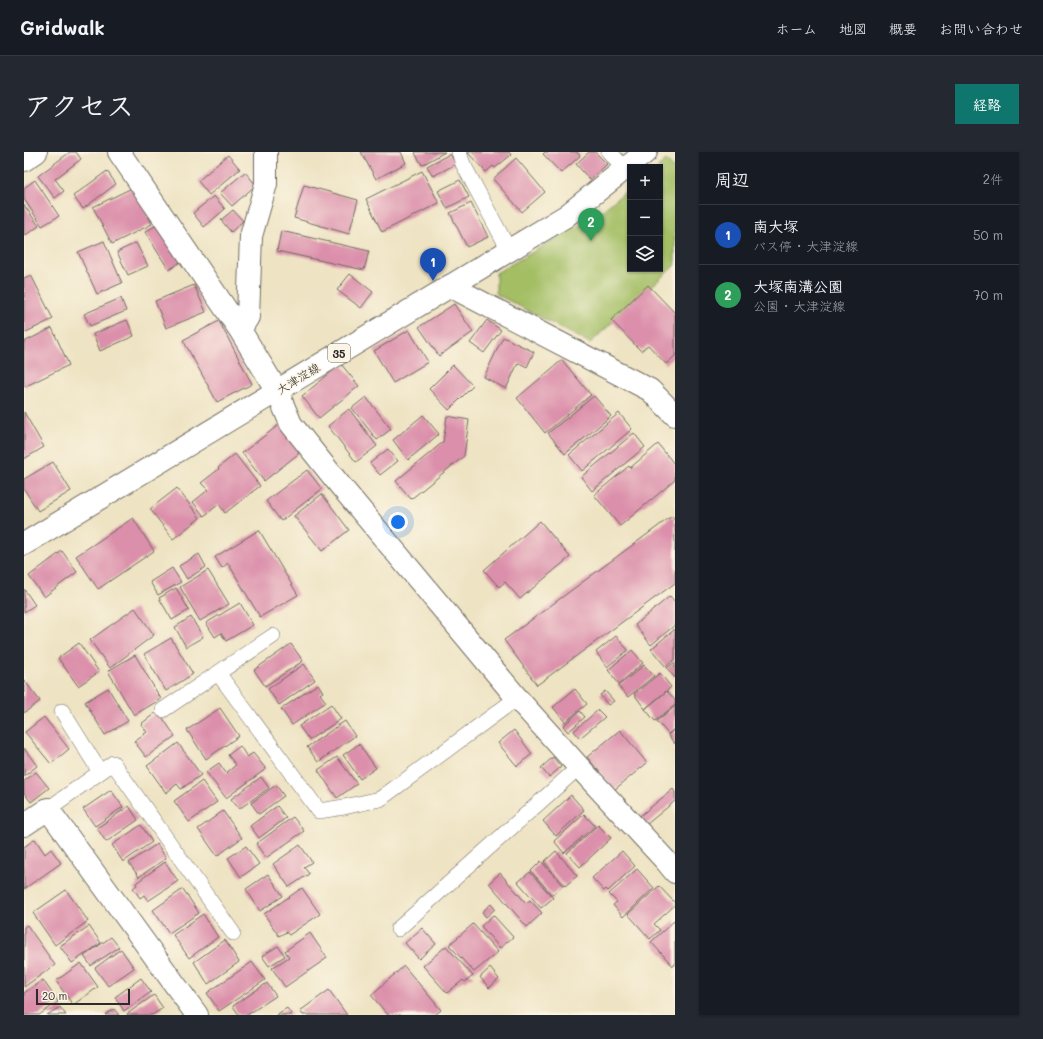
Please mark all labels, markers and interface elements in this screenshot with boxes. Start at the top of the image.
text: Gridwalk [20,15,105,40]
text: ホーム [776,19,817,38]
text: 地図 [839,19,867,38]
text: 概要 [889,19,917,38]
text: お問い合わせ [939,19,1023,38]
button: 経路 [955,84,1019,124]
text: アクセス [24,87,134,123]
map controls [627,164,663,272]
button: + [627,164,663,200]
text: 周辺 [715,168,749,190]
text: 2件 [983,170,1003,187]
button: − [627,200,663,236]
pin: 2 [578,208,604,241]
text: 南大塚 [753,216,798,236]
text: 1 [725,226,731,243]
text: 50 m [973,226,1003,243]
button: layers [627,236,663,272]
text: バス停 · 大津淀線 [753,237,858,254]
pin: 1 [420,248,446,281]
text: 大塚南溝公園 [753,276,843,296]
text: 2 [724,286,732,303]
text: 70 m [973,286,1003,303]
text: 公園 · 大津淀線 [753,297,845,314]
road number: 35 [328,344,350,362]
street label: 大津淀線 [273,359,323,397]
your location [388,512,408,532]
scale bar [36,987,130,1006]
text: 20 m [42,988,67,1003]

